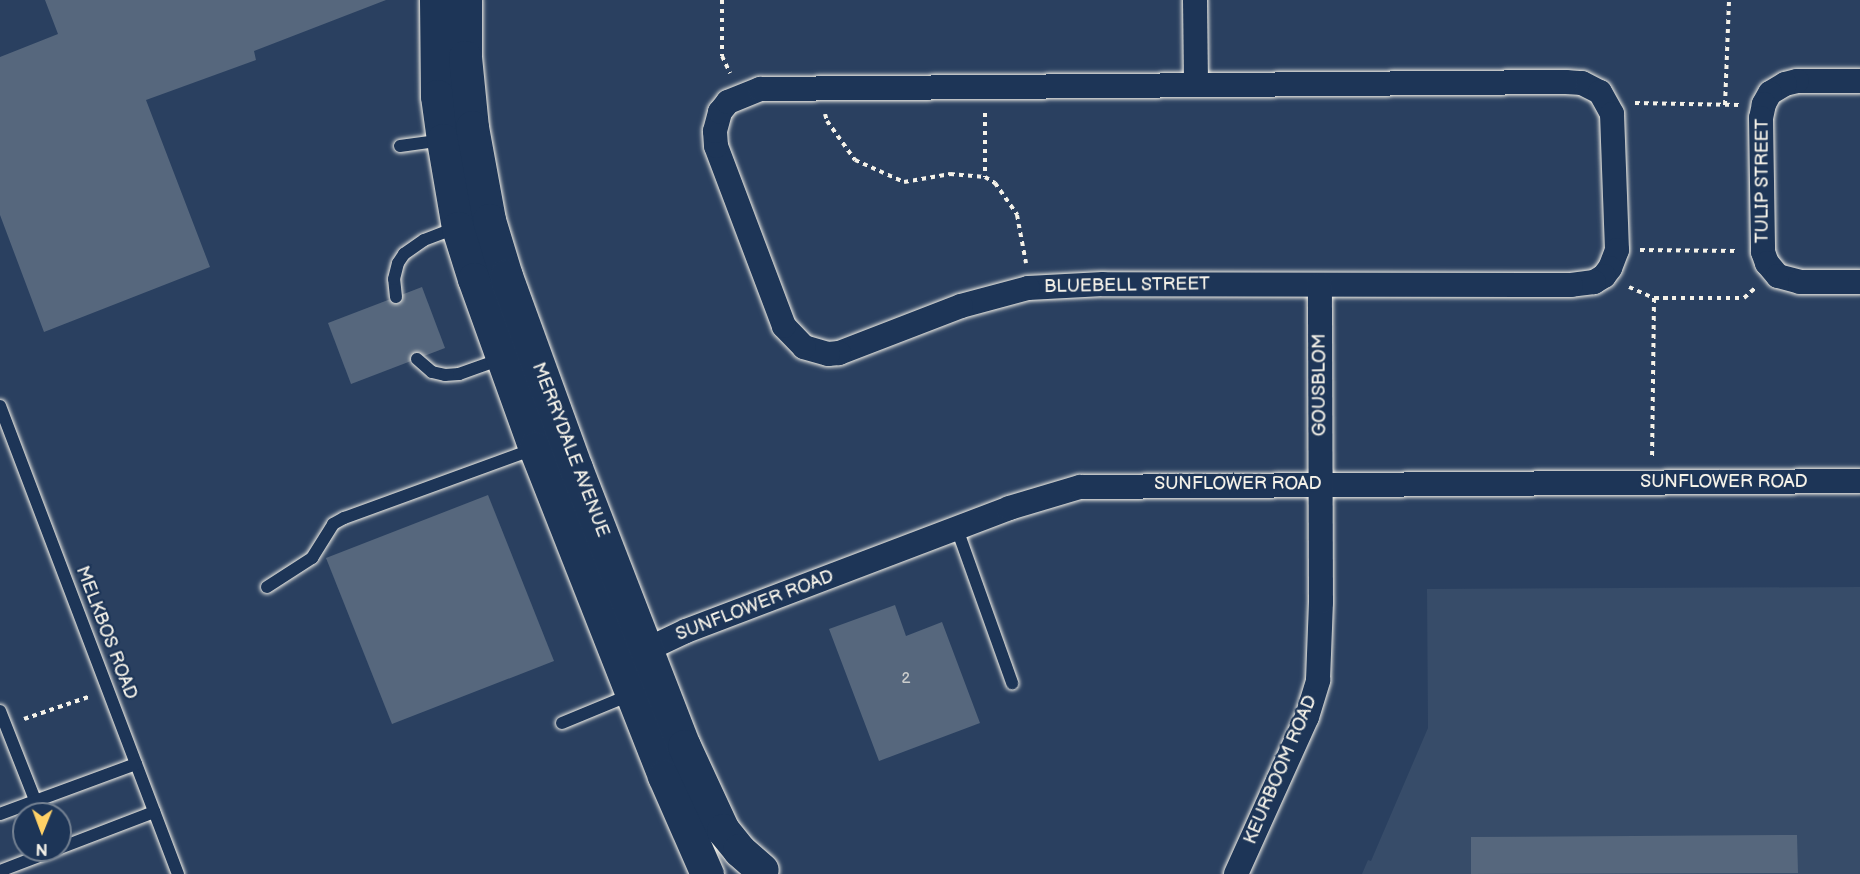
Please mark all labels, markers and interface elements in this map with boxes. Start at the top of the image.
street label: TULIP STREET [1752,119,1774,243]
street label: BLUEBELL STREET [1044,274,1210,298]
street label: GOUSBLOM [1309,334,1331,436]
street label: MERRYDALE AVENUE [527,360,613,540]
street label: SUNFLOWER ROAD [1640,471,1808,493]
street label: SUNFLOWER ROAD [1154,473,1322,495]
street label: MELKBOS ROAD [71,563,141,703]
street label: SUNFLOWER ROAD [673,566,837,646]
house number: 2 [902,670,910,688]
street label: KEURBOOM ROAD [1240,692,1322,848]
north arrow [12,802,72,862]
text: N [36,839,48,858]

